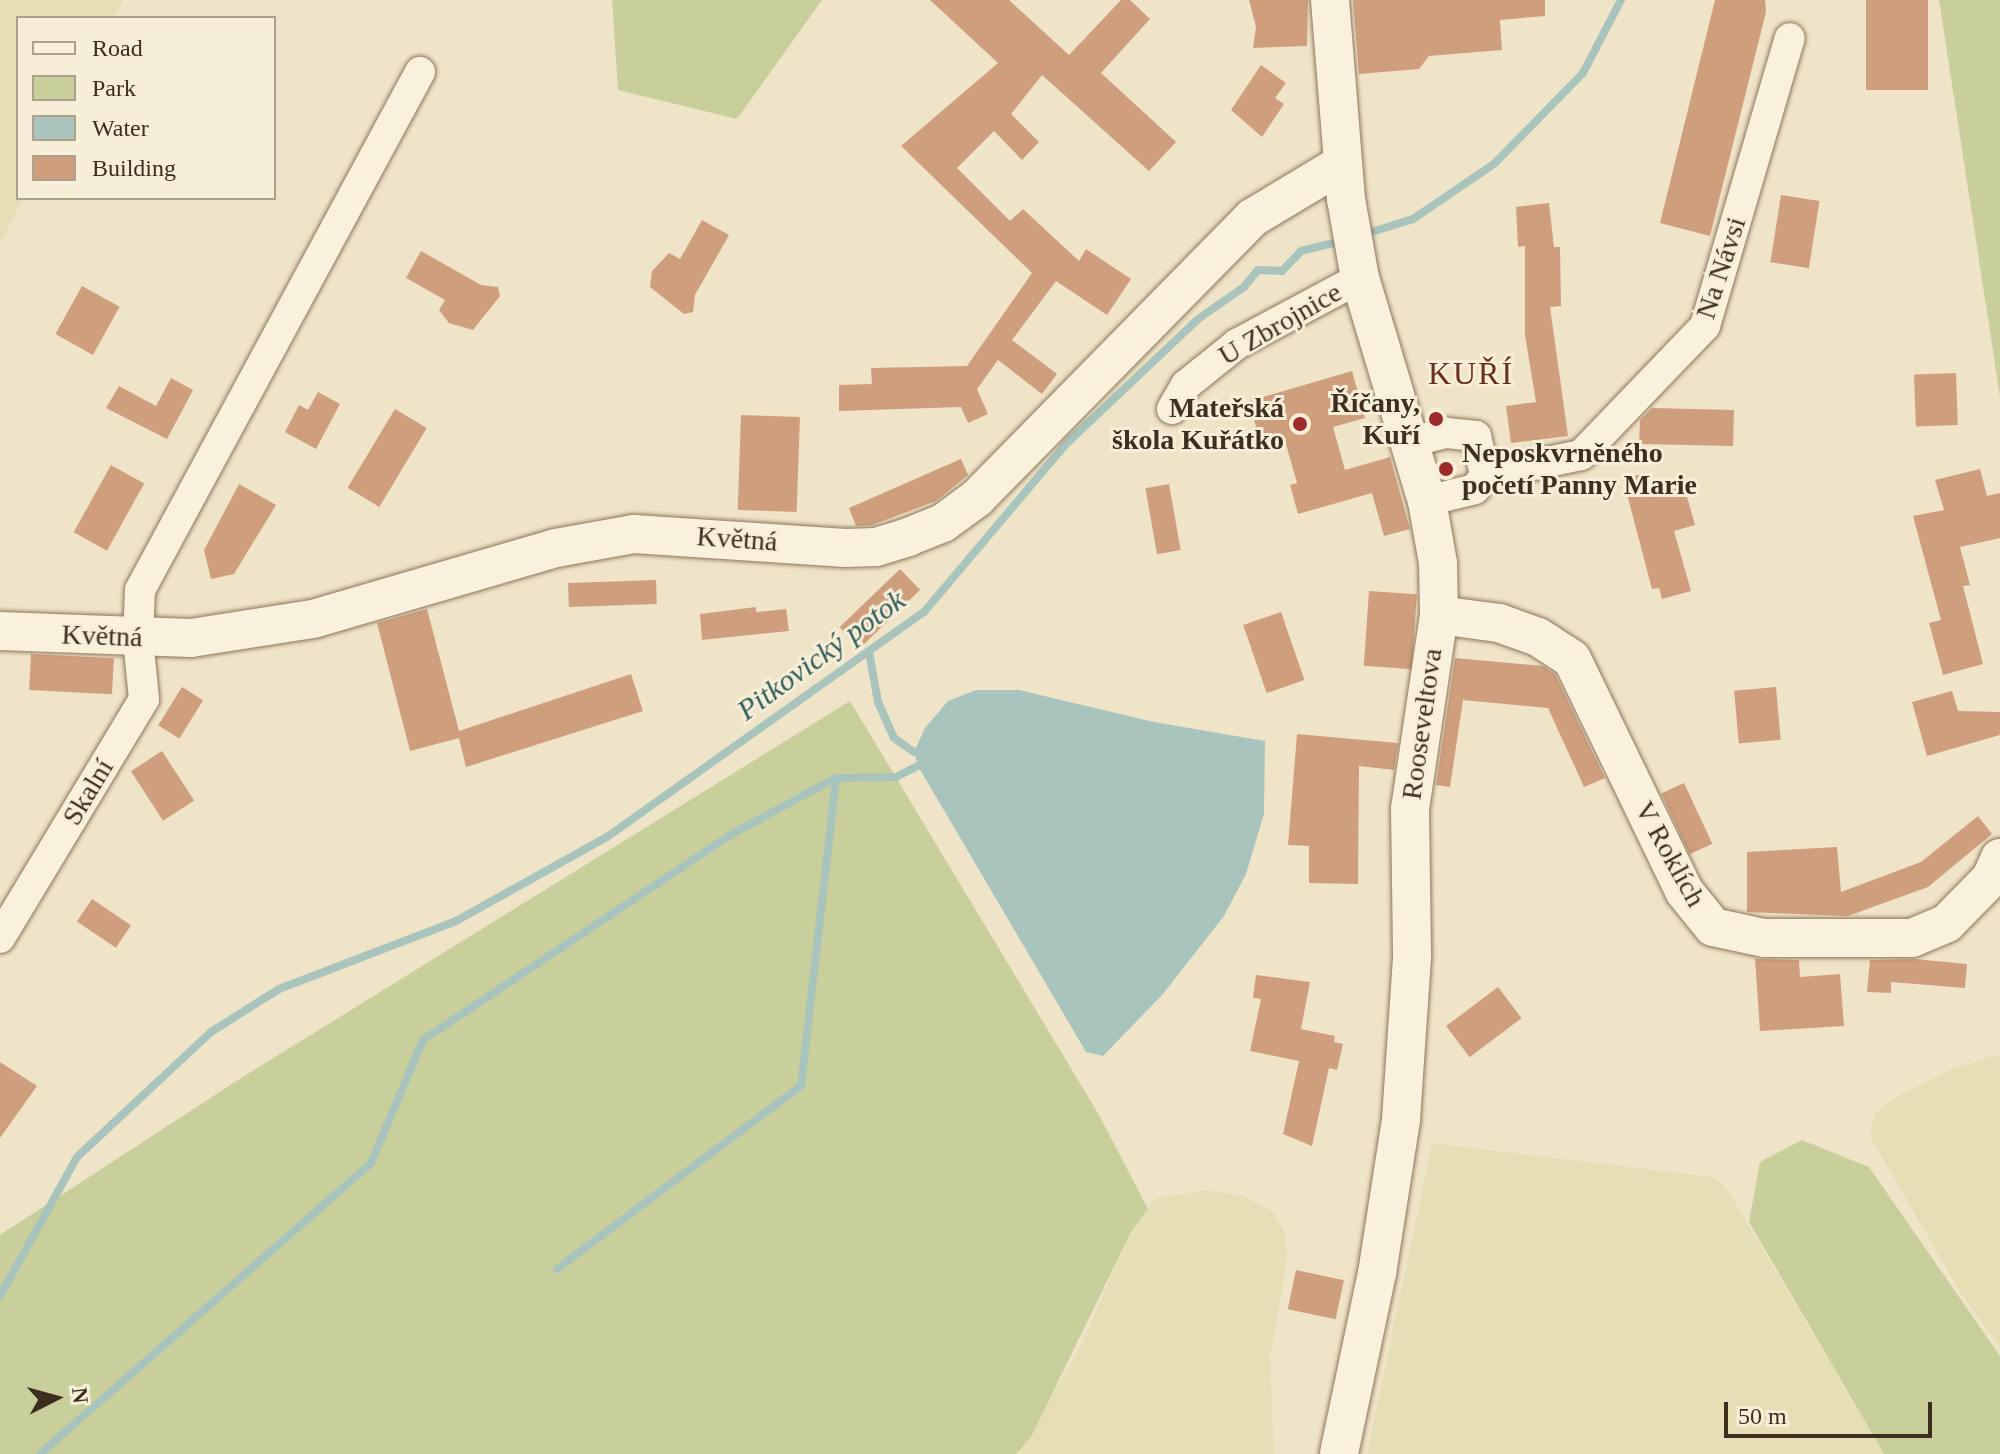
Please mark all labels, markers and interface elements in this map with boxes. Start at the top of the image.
legend [16,16,276,200]
text: Road [92,35,143,61]
text: Park [92,75,136,101]
text: Water [92,115,149,141]
text: Building [92,155,176,181]
street label: Na Návsi [1689,213,1753,323]
street label: U Zbrojnice [1213,275,1347,373]
district label: KUŘÍ [1428,354,1514,392]
place label: Říčany, Kuří [1331,386,1420,452]
place label: Mateřská škola Kuřátko [1112,391,1284,457]
marker: Říčany, Kuří [1427,410,1445,428]
marker: Mateřská škola Kuřátko [1291,415,1309,433]
place label: Neposkvrněného početí Panny Marie [1462,436,1697,502]
marker: Neposkvrněného početí Panny Marie [1437,460,1455,478]
street label: Květná [695,519,779,559]
water label: Pitkovický potok [730,582,912,728]
street label: Květná [61,618,143,654]
street label: Rooseveltova [1395,646,1449,802]
street label: Skalní [55,753,121,831]
street label: V Roklích [1627,795,1713,913]
north arrow [16,1358,96,1438]
text: N [67,1386,94,1405]
scale bar [1728,1386,1936,1436]
text: 50 m [1738,1403,1787,1429]

